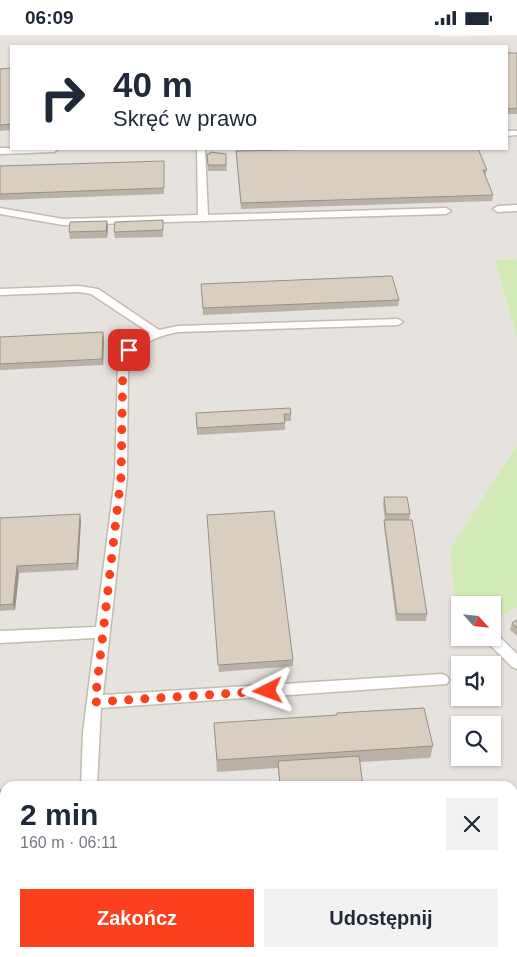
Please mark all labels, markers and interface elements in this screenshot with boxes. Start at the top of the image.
text: 06:09 [25,7,74,28]
icon: right [30,65,95,130]
text: 40 m [113,65,193,104]
text: Skręć w prawo [113,106,257,131]
pin [108,329,150,371]
icon: arrive [115,336,143,364]
north arrow [451,596,501,646]
map controls [451,596,501,766]
button: sound [451,656,501,706]
position arrow [241,664,293,716]
button: search [451,716,501,766]
text: 2 min [20,798,98,831]
button: close [446,798,498,850]
text: 160 m · 06:11 [20,834,118,851]
button: Zakończ [20,889,254,947]
button: Udostępnij [264,889,498,947]

